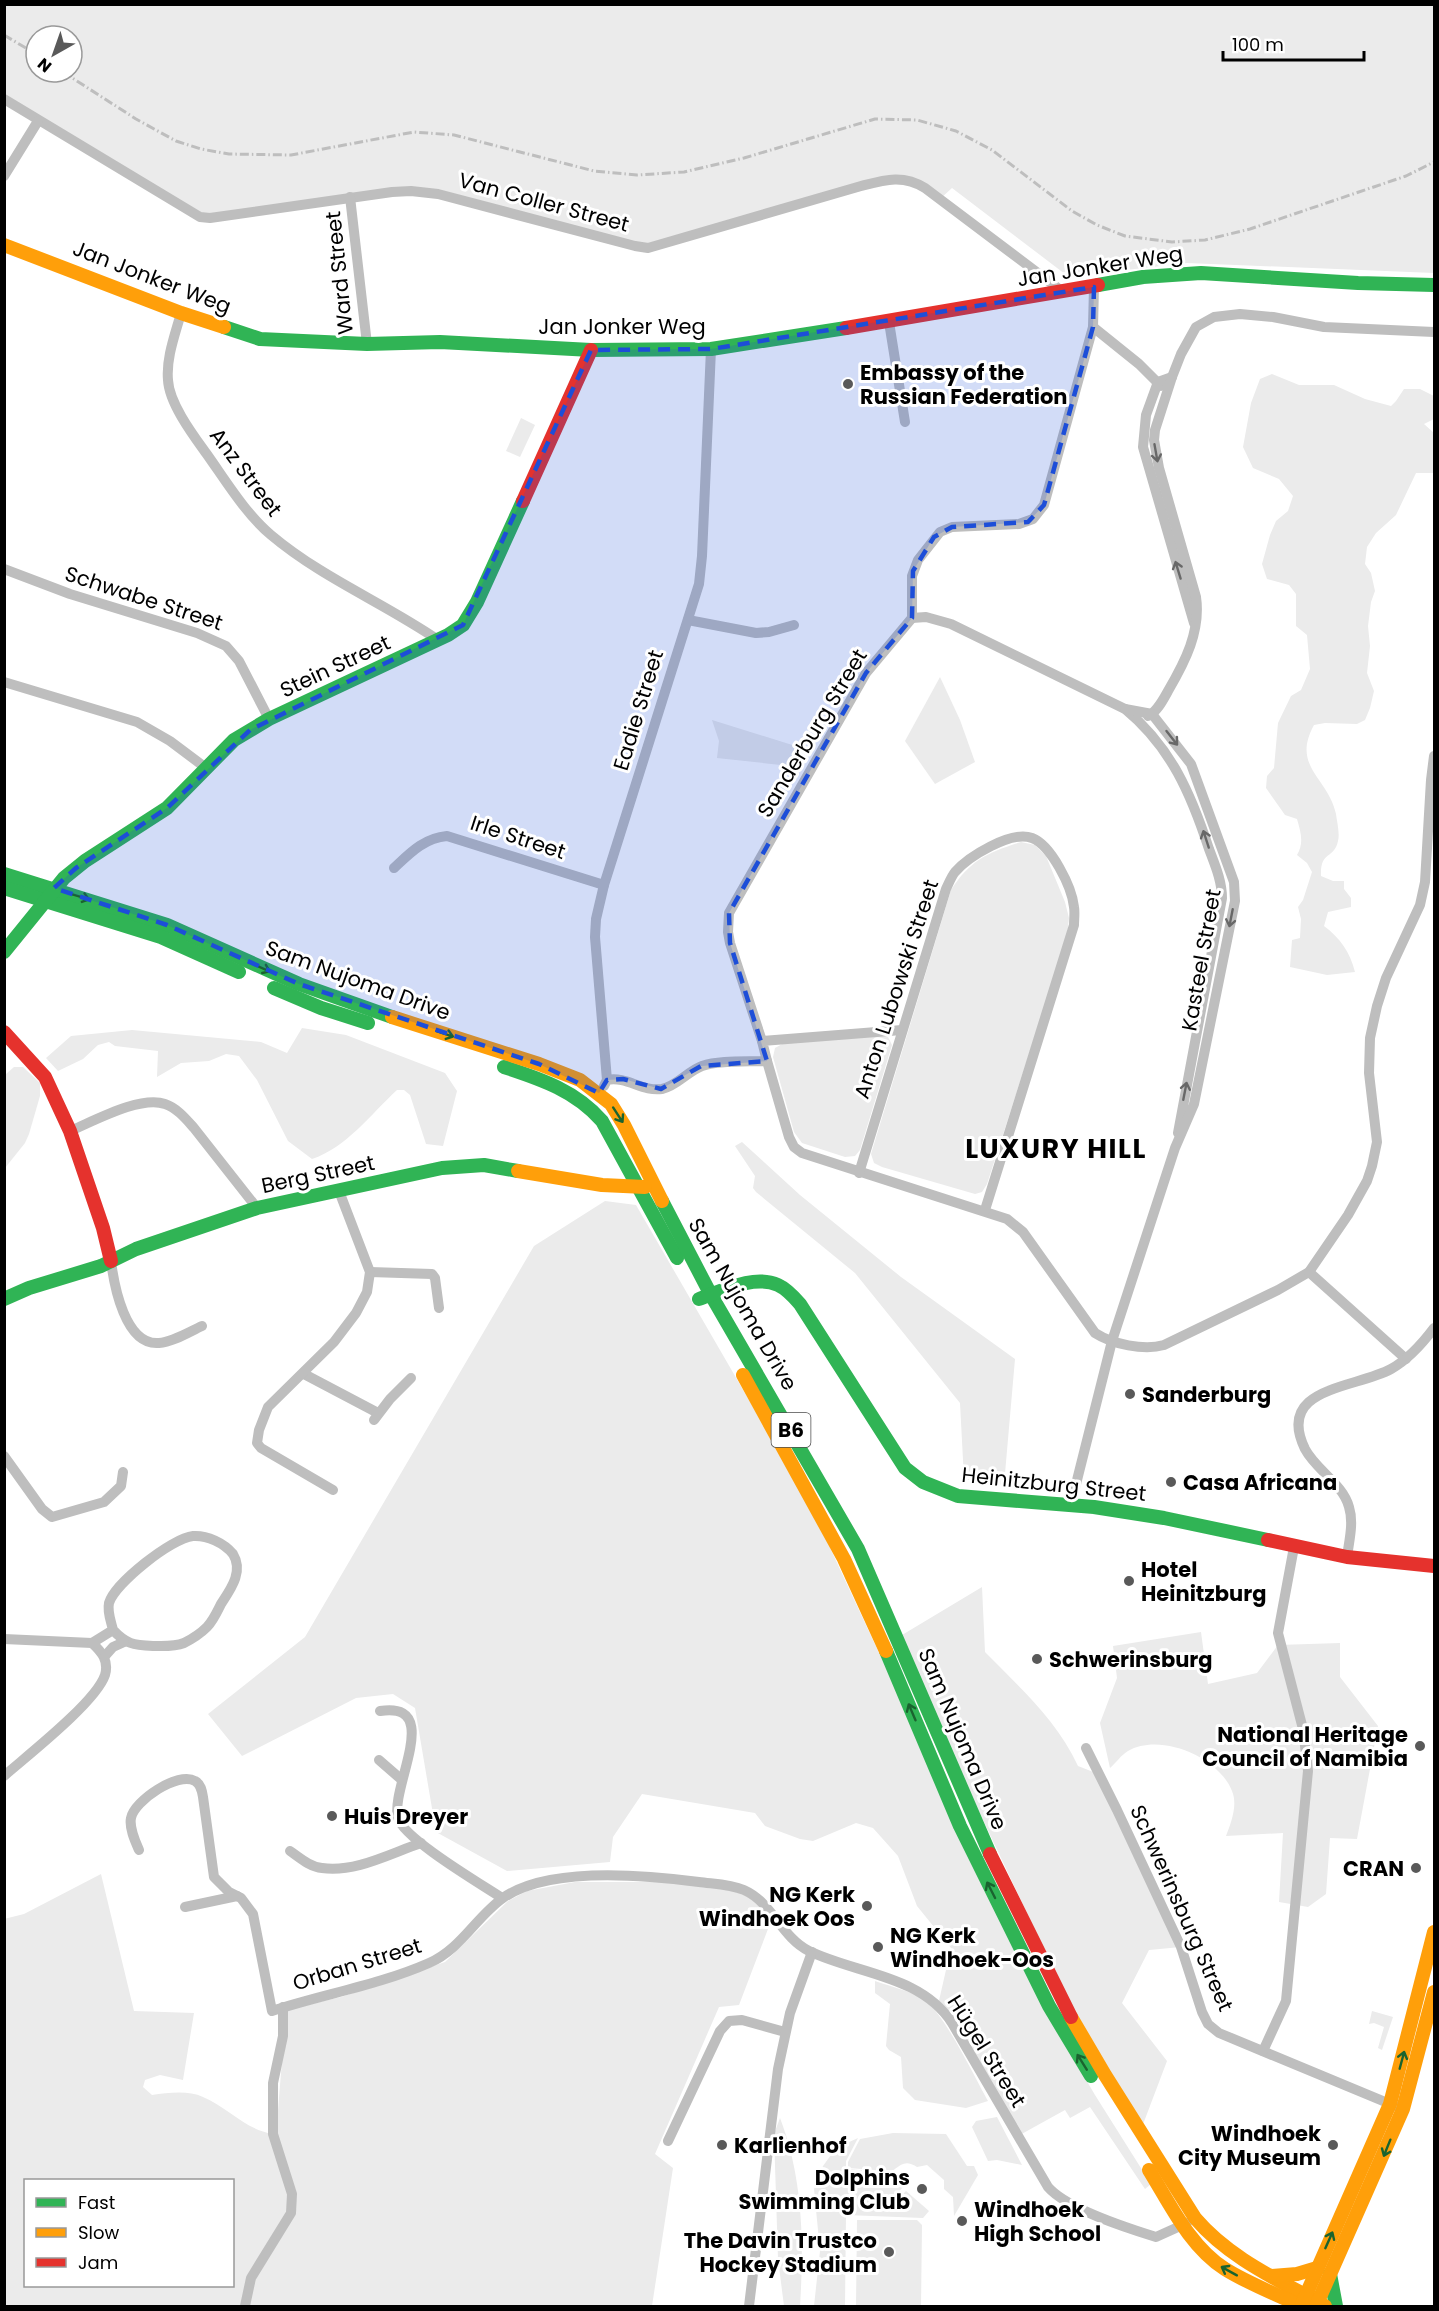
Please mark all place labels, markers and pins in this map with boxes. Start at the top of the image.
place label: Embassy of the Russian Federation [860,358,1067,411]
marker: Embassy of the Russian Federation [841,377,855,391]
place label: Sanderburg [1142,1380,1271,1409]
marker: Sanderburg [1123,1387,1137,1401]
place label: Casa Africana [1183,1468,1337,1497]
marker: Casa Africana [1164,1475,1178,1489]
place label: Hotel Heinitzburg [1141,1555,1266,1608]
marker: Hotel Heinitzburg [1122,1574,1136,1588]
place label: Schwerinsburg [1049,1645,1213,1674]
marker: Schwerinsburg [1030,1652,1044,1666]
place label: National Heritage Council of Namibia [1202,1720,1408,1773]
marker: National Heritage Council of Namibia [1413,1739,1427,1753]
place label: Huis Dreyer [344,1802,468,1831]
marker: Huis Dreyer [325,1809,339,1823]
place label: CRAN [1343,1854,1404,1883]
marker: CRAN [1409,1861,1423,1875]
place label: NG Kerk Windhoek Oos [699,1880,855,1933]
marker: NG Kerk Windhoek Oos [860,1899,874,1913]
place label: NG Kerk Windhoek-Oos [890,1921,1054,1974]
marker: NG Kerk Windhoek-Oos [871,1940,885,1954]
place label: Windhoek City Museum [1178,2119,1321,2172]
place label: Karlienhof [734,2131,847,2160]
marker: Karlienhof [715,2138,729,2152]
marker: Windhoek City Museum [1326,2138,1340,2152]
place label: Dolphins Swimming Club [739,2163,910,2216]
marker: Dolphins Swimming Club [915,2182,929,2196]
place label: Windhoek High School [974,2195,1101,2248]
marker: Windhoek High School [955,2214,969,2228]
place label: The Davin Trustco Hockey Stadium [684,2226,877,2279]
marker: The Davin Trustco Hockey Stadium [882,2245,896,2259]

